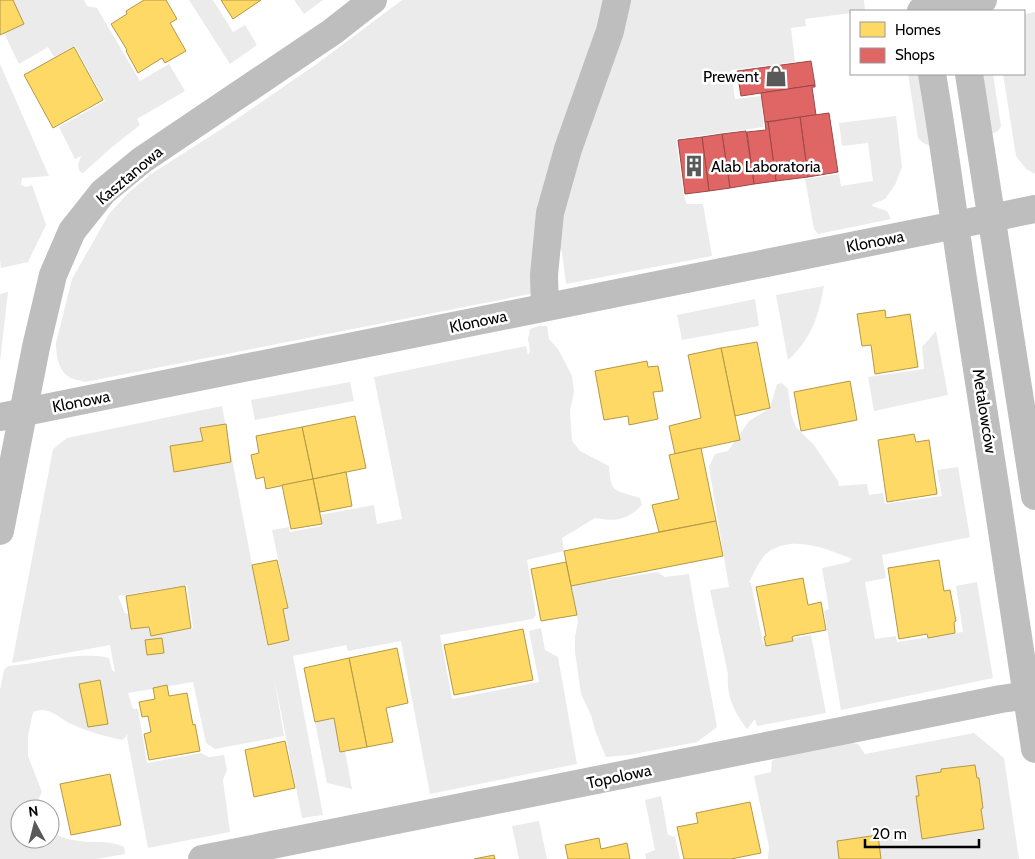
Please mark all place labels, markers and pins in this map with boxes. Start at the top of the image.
shop icon: Prewent [763,63,789,89]
place label: Prewent [703,67,760,86]
building icon: Alab Laboratoria [681,153,707,179]
place label: Alab Laboratoria [711,157,821,176]

